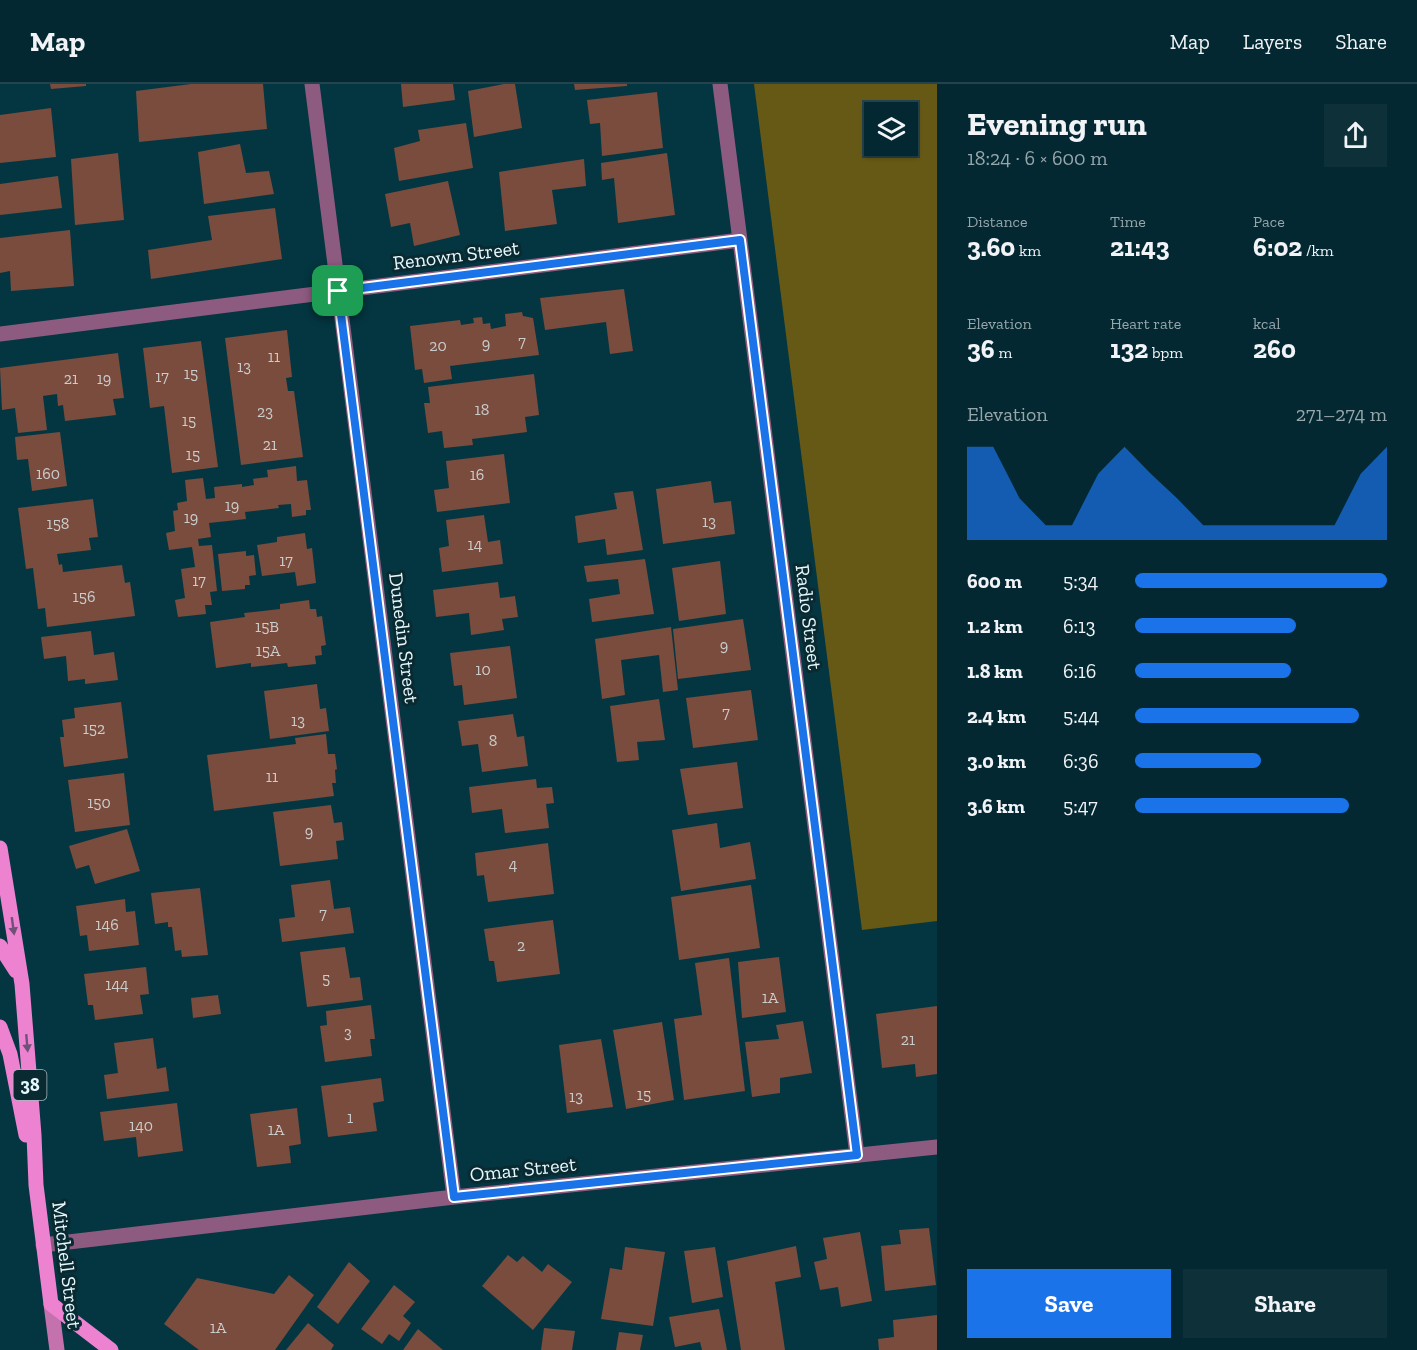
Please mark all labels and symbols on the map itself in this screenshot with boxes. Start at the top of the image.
street label: Renown Street [391,235,521,275]
pin [312,265,363,316]
house number: 7 [518,332,526,351]
house number: 9 [482,334,490,353]
house number: 20 [429,336,447,355]
house number: 11 [268,347,280,366]
house number: 13 [237,357,251,376]
house number: 15 [184,364,198,383]
house number: 17 [155,367,169,386]
house number: 21 [64,369,78,388]
house number: 19 [97,369,111,388]
house number: 18 [475,400,489,419]
house number: 23 [257,402,273,421]
house number: 15 [182,411,196,430]
house number: 21 [263,435,277,454]
house number: 15 [186,445,200,464]
house number: 160 [36,464,60,483]
house number: 16 [470,465,484,484]
house number: 19 [225,496,239,515]
house number: 19 [184,508,198,527]
house number: 13 [702,512,716,531]
house number: 158 [47,514,69,533]
house number: 14 [468,535,483,554]
house number: 17 [279,551,293,570]
street label: Radio Street [791,563,827,672]
house number: 17 [192,571,206,590]
street label: Dunedin Street [384,571,424,705]
house number: 156 [73,587,95,606]
house number: 15B [255,617,279,636]
house number: 9 [720,636,728,655]
house number: 15A [256,641,281,660]
house number: 10 [475,660,491,679]
house number: 7 [722,703,730,722]
house number: 13 [291,711,305,730]
house number: 152 [83,719,105,738]
house number: 8 [489,731,497,750]
house number: 11 [266,767,278,786]
house number: 150 [87,793,111,812]
house number: 9 [305,822,313,841]
house number: 4 [509,855,518,874]
house number: 7 [319,904,327,923]
house number: 146 [95,915,119,934]
one-way arrow [9,917,18,936]
house number: 2 [517,936,525,955]
house number: 5 [322,969,330,988]
house number: 144 [105,975,129,994]
house number: 1A [762,988,779,1007]
house number: 3 [344,1023,352,1042]
house number: 21 [901,1030,915,1049]
one-way arrow [22,1033,31,1052]
road number: 38 [14,1070,46,1100]
house number: 15 [637,1085,651,1104]
house number: 13 [569,1087,583,1106]
house number: 1 [347,1108,353,1127]
house number: 140 [129,1116,153,1135]
house number: 1A [268,1120,285,1139]
street label: Omar Street [469,1151,578,1187]
street label: Mitchell Street [47,1200,87,1331]
house number: 1A [210,1318,227,1337]

